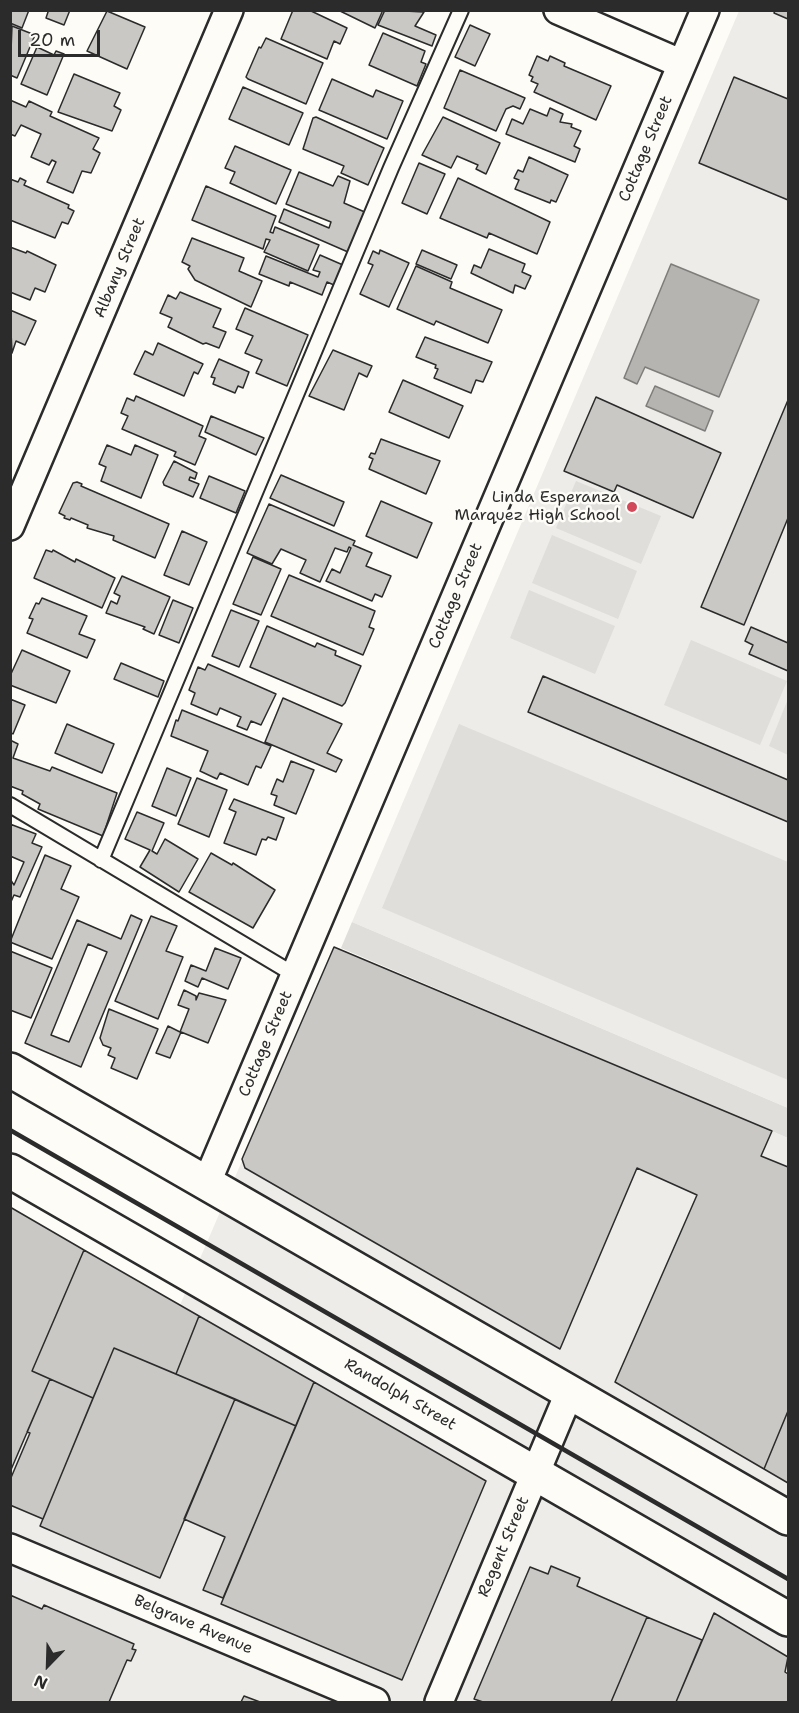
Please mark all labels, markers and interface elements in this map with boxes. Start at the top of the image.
scale bar [21,18,104,56]
text: 20 m [29,28,75,52]
street label: Cottage Street [615,93,677,205]
street label: Albany Street [90,215,150,321]
place label: Linda Esperanza Marquez High School [455,488,620,526]
marker: Linda Esperanza Marquez High School [625,500,639,514]
street label: Cottage Street [425,540,487,652]
street label: Cottage Street [235,988,297,1100]
street label: Randolph Street [341,1355,459,1435]
street label: Regent Street [474,1494,534,1600]
street label: Belgrave Avenue [131,1591,255,1659]
north arrow [18,1635,78,1695]
text: N [31,1670,51,1694]

